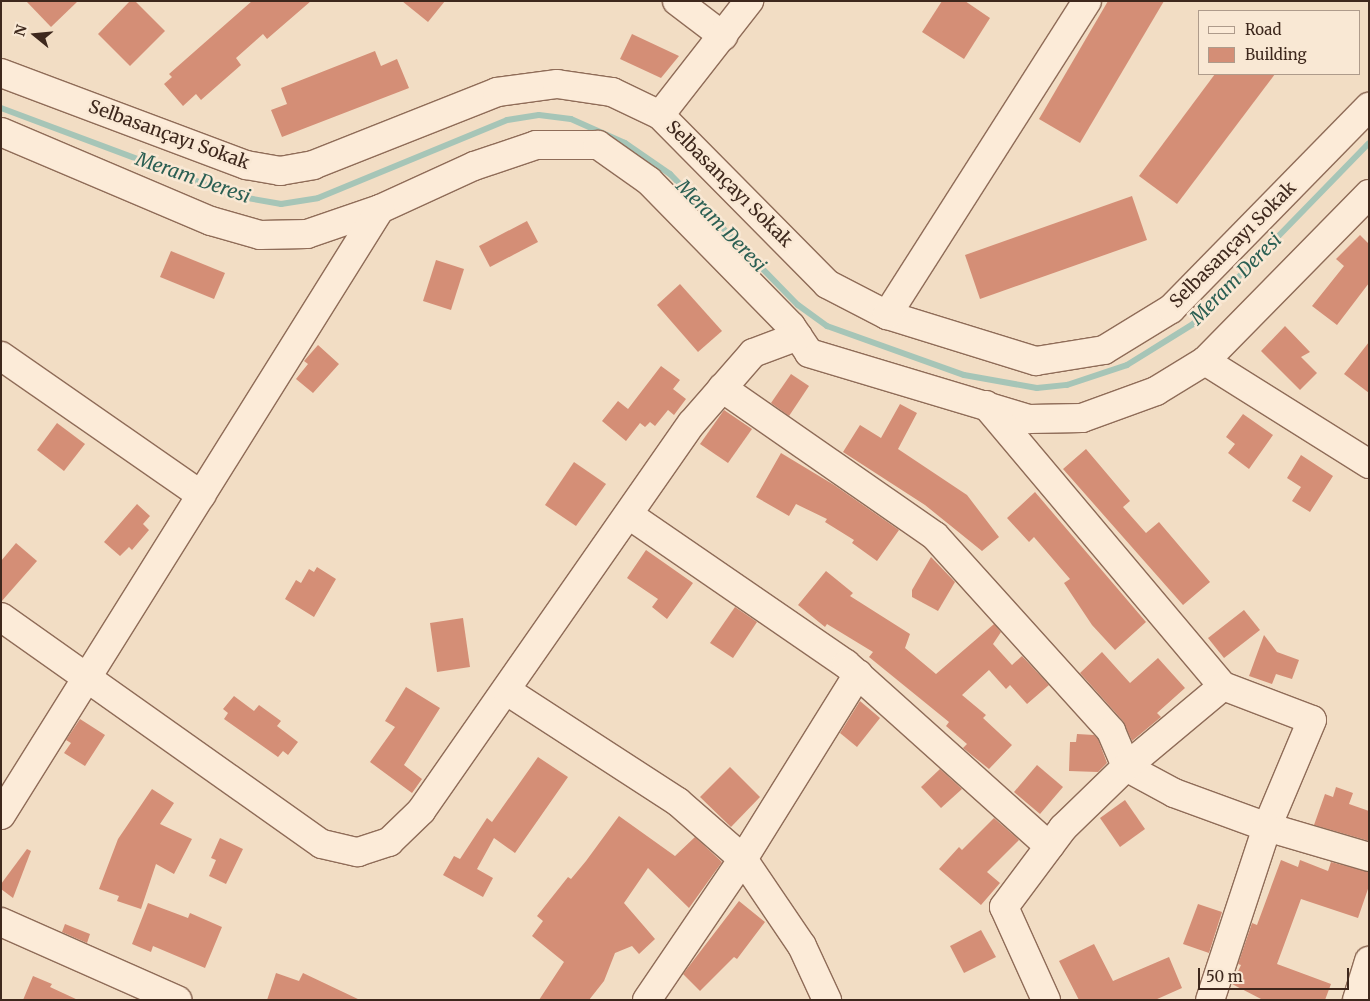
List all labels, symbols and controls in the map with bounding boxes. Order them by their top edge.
north arrow [10,10,60,60]
legend [1198,10,1360,75]
text: Road [1245,20,1281,39]
text: N [10,23,31,39]
text: Building [1245,45,1307,64]
street label: Selbasançayı Sokak [86,96,252,174]
street label: Selbasançayı Sokak [661,116,797,252]
water label: Meram Deresi [133,148,253,208]
water label: Meram Deresi [671,175,771,277]
street label: Selbasançayı Sokak [1165,177,1301,313]
water label: Meram Deresi [1186,229,1286,329]
scale bar [1200,958,1351,990]
text: 50 m [1206,967,1243,986]

